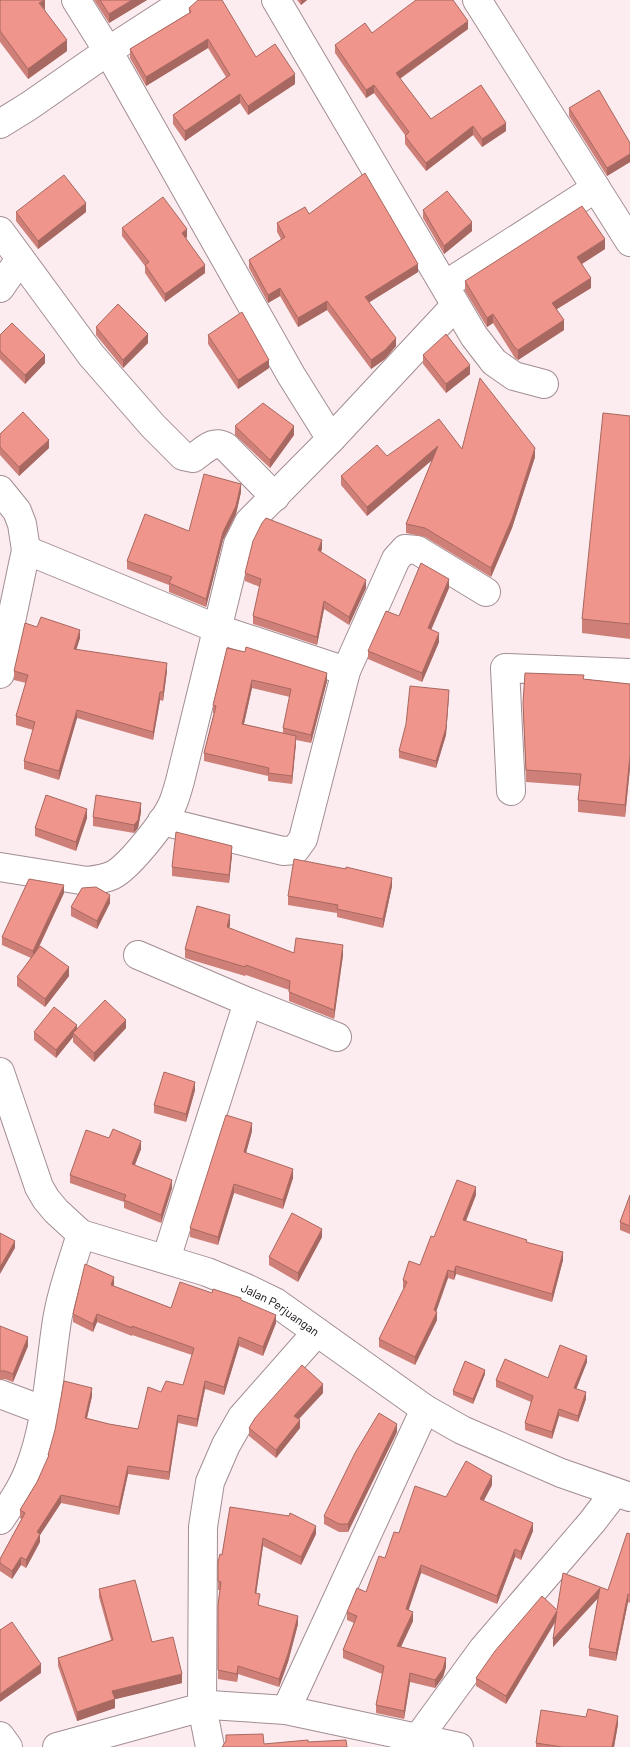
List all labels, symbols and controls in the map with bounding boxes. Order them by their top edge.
street label: Jalan Perjuangan [239,1280,322,1338]

